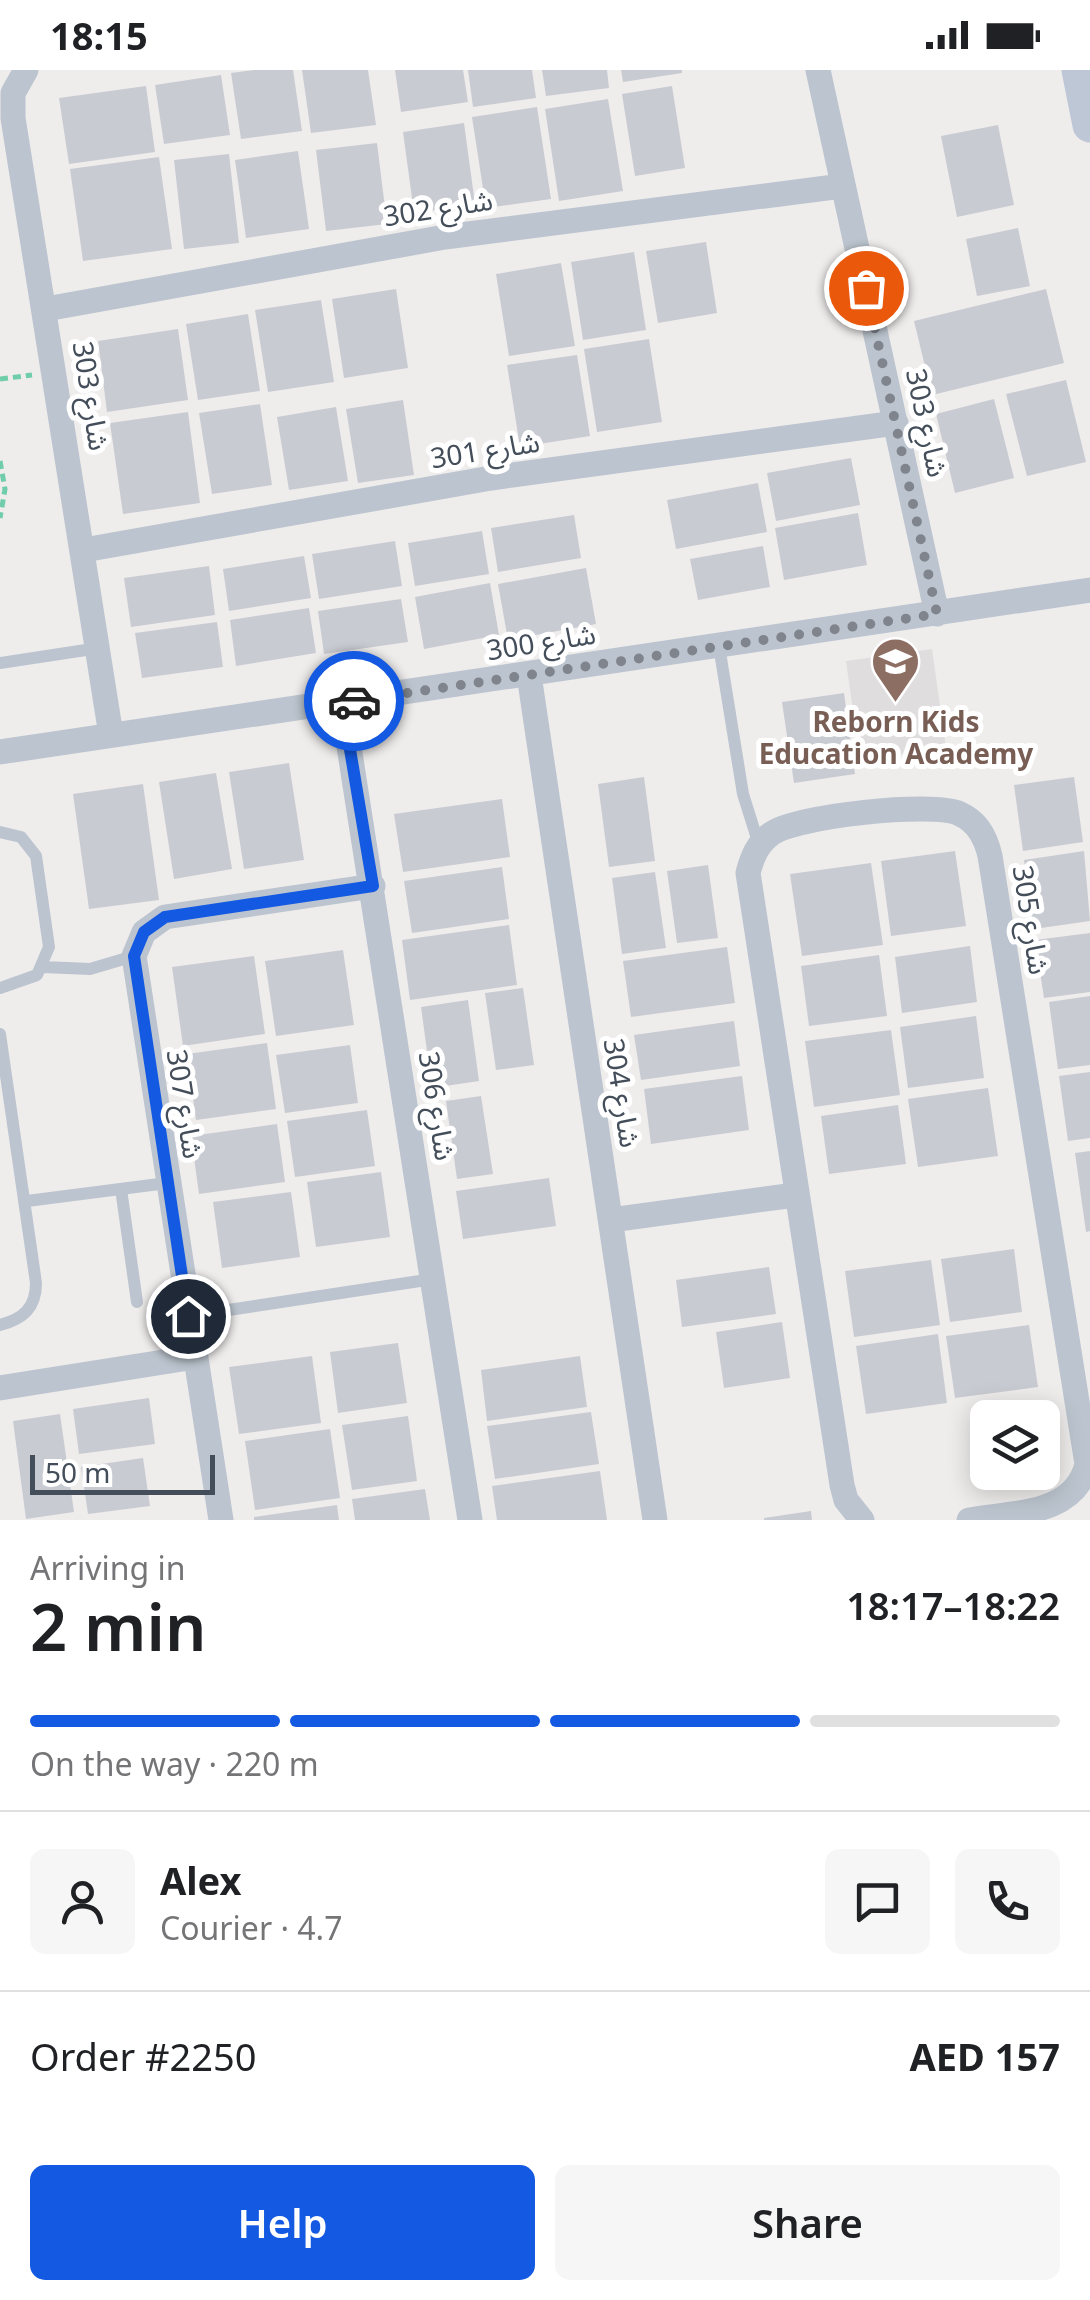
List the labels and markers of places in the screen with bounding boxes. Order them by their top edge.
pin [824,246,909,331]
school or university icon: Reborn Kids Education Academy [870,636,922,704]
place label: Reborn Kids Education Academy [759,702,1033,772]
pin [146,1274,231,1359]

